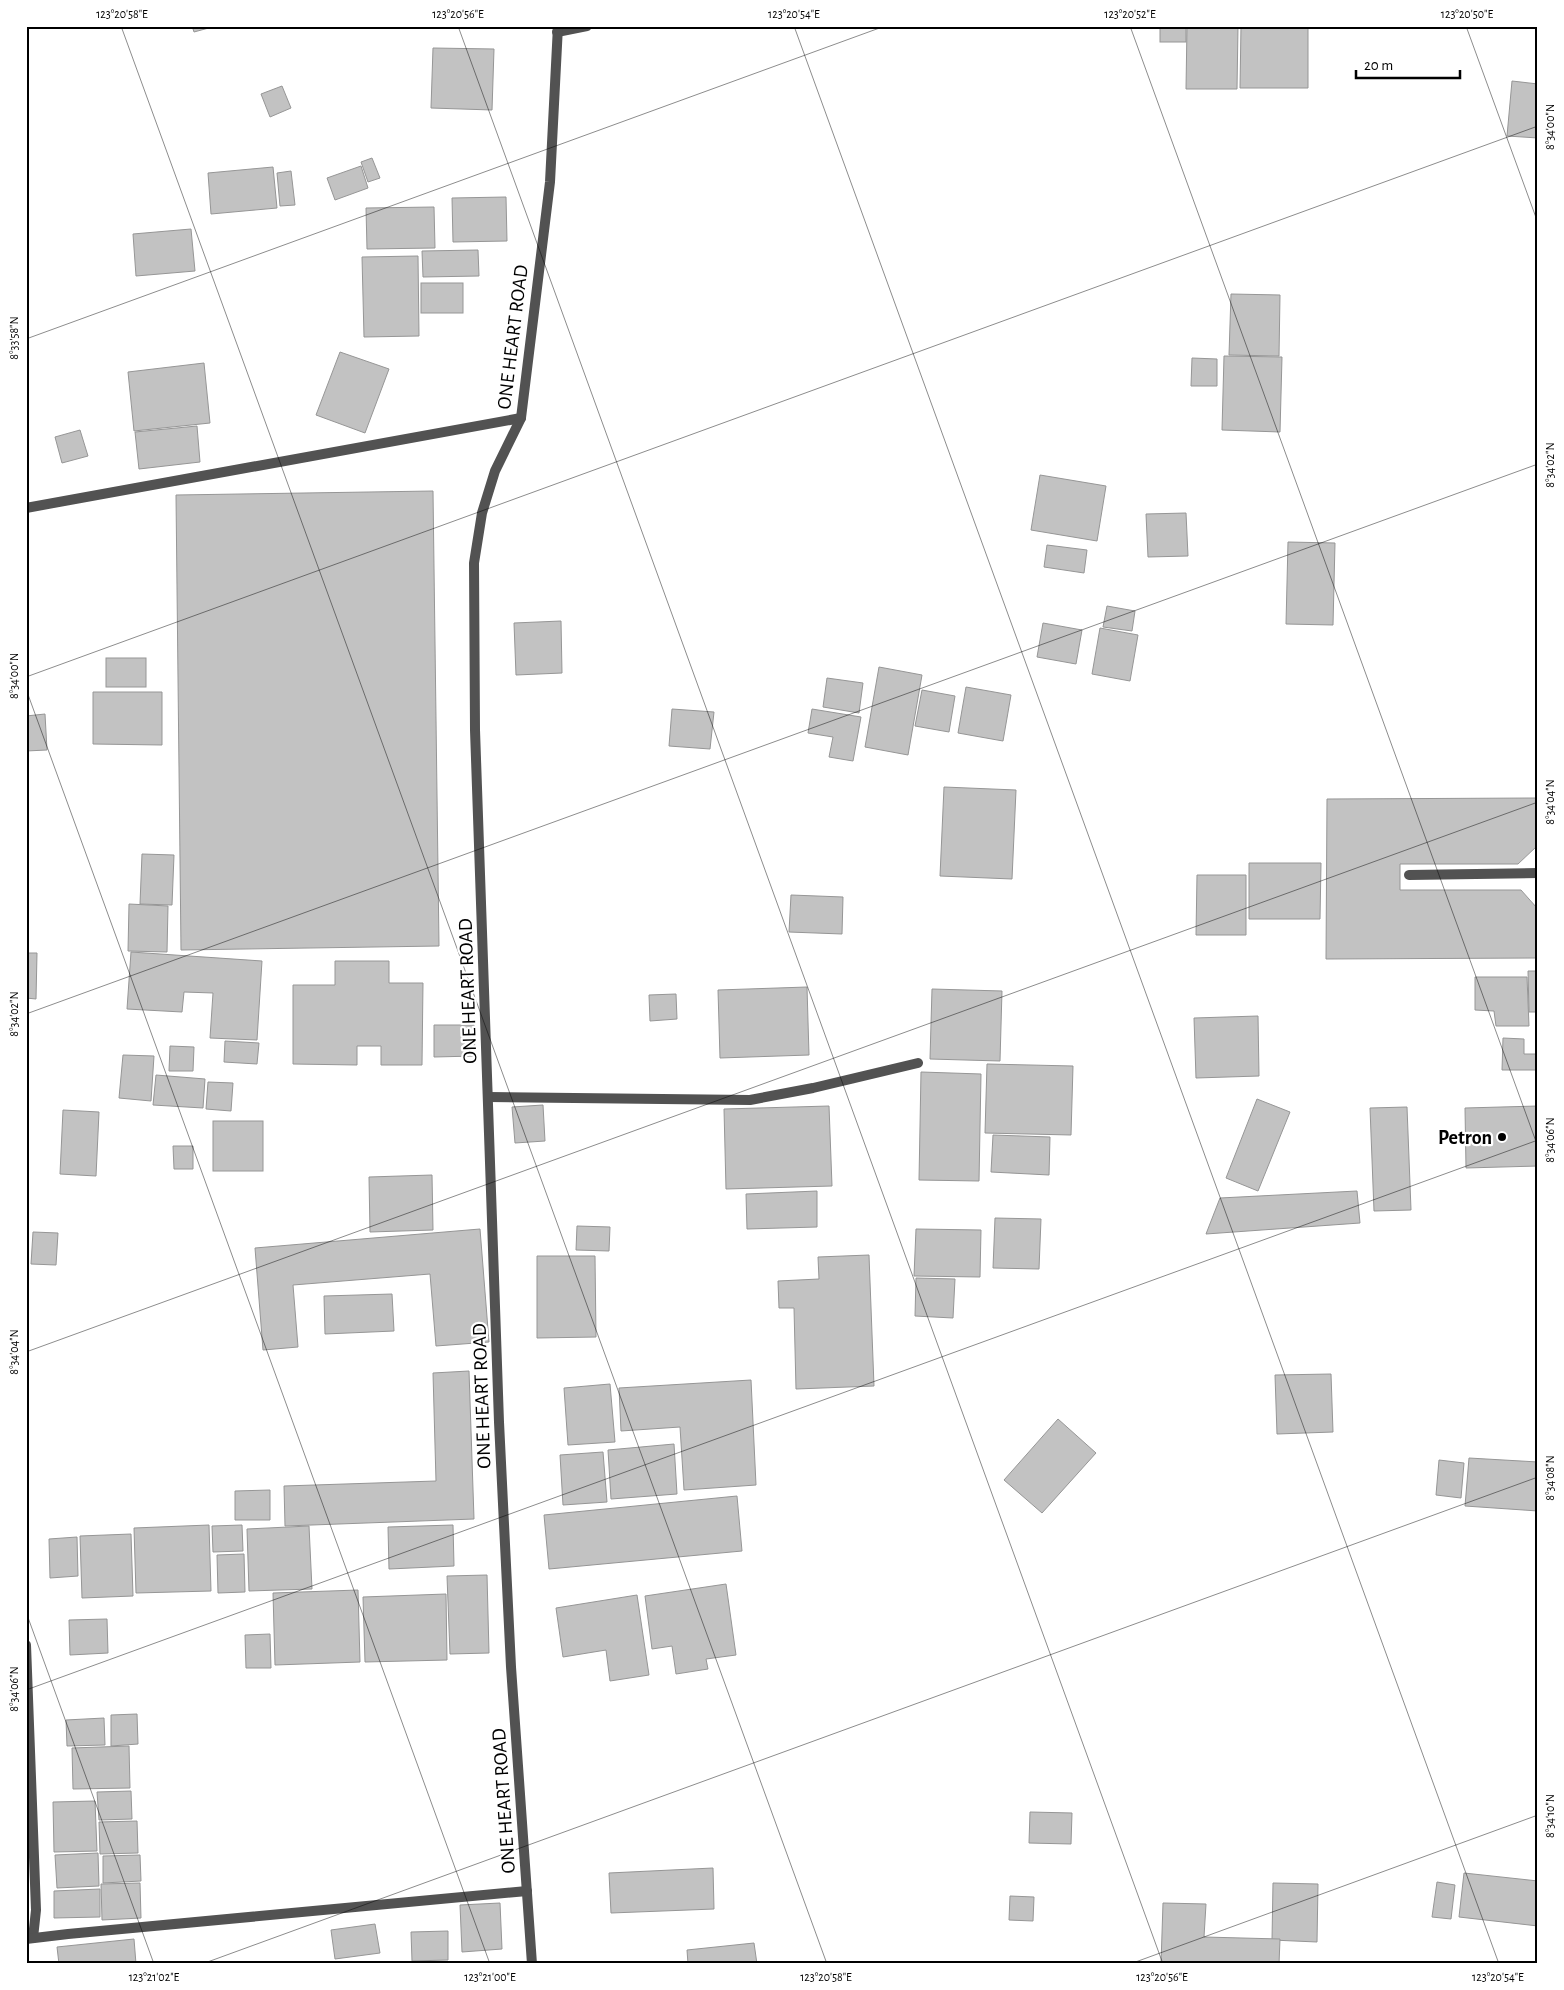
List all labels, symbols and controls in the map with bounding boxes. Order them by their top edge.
text: 123°20'58"E [96,8,148,20]
text: 123°20'56"E [432,8,484,20]
text: 123°20'54"E [768,8,820,20]
text: 123°20'52"E [1104,8,1156,20]
text: 123°20'50"E [1441,8,1493,20]
scale bar [1356,48,1460,80]
text: 20 m [1364,58,1393,73]
text: 8°34'00"N [1544,104,1556,150]
street label: ONE HEART ROAD [494,264,532,411]
text: 8°33'58"N [8,316,20,360]
text: 8°34'02"N [1544,442,1556,488]
text: 8°34'00"N [8,653,20,699]
text: 8°34'04"N [1544,779,1556,825]
street label: ONE HEART ROAD [455,918,481,1064]
text: 8°34'02"N [8,991,20,1037]
text: 8°34'06"N [1544,1117,1556,1163]
place label: Petron [1438,1128,1492,1148]
marker: Petron [1496,1131,1508,1143]
street label: ONE HEART ROAD [469,1323,495,1469]
text: 8°34'04"N [8,1329,20,1375]
text: 8°34'08"N [1544,1455,1556,1501]
text: 8°34'06"N [8,1666,20,1712]
street label: ONE HEART ROAD [489,1728,519,1874]
text: 8°34'10"N [1544,1794,1556,1838]
text: 123°21'02"E [129,1971,179,1983]
text: 123°21'00"E [464,1971,516,1983]
text: 123°20'58"E [800,1971,852,1983]
text: 123°20'56"E [1136,1971,1188,1983]
text: 123°20'54"E [1472,1971,1524,1983]

